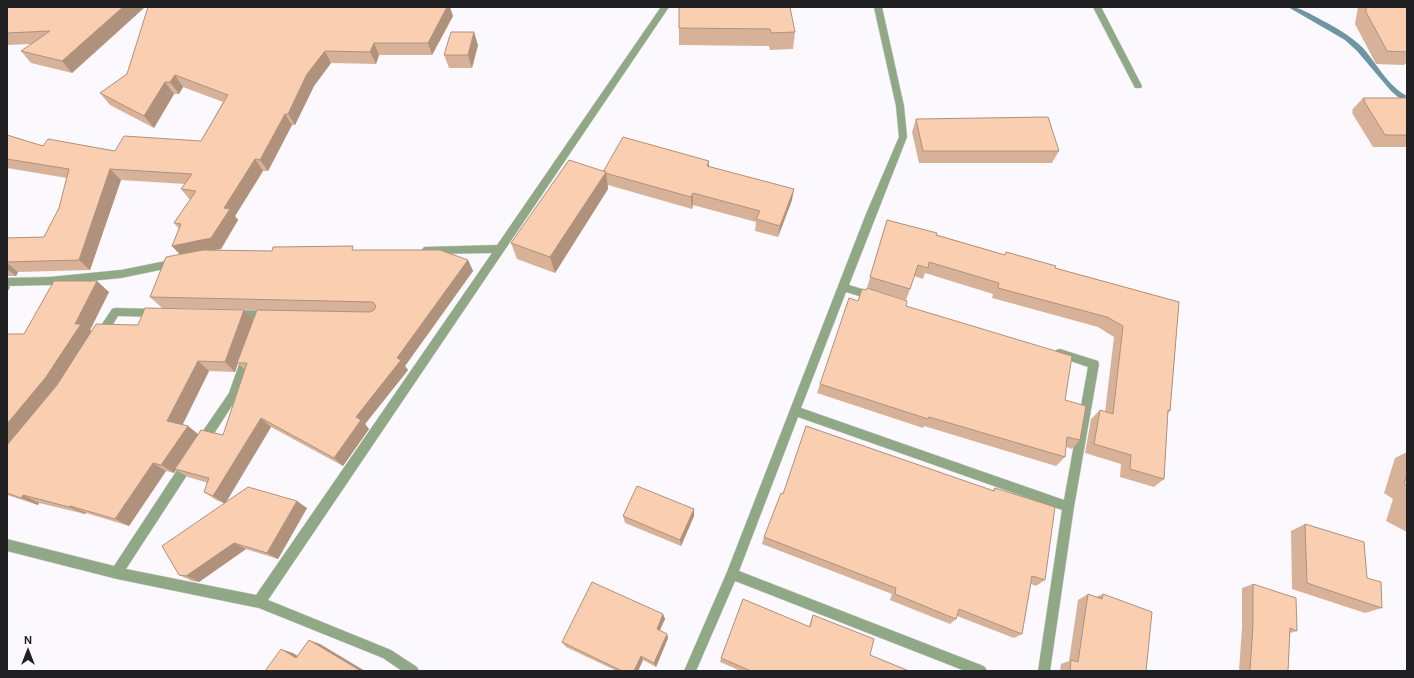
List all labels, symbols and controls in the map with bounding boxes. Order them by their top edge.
north arrow [8,630,48,670]
text: N [24,633,32,647]

